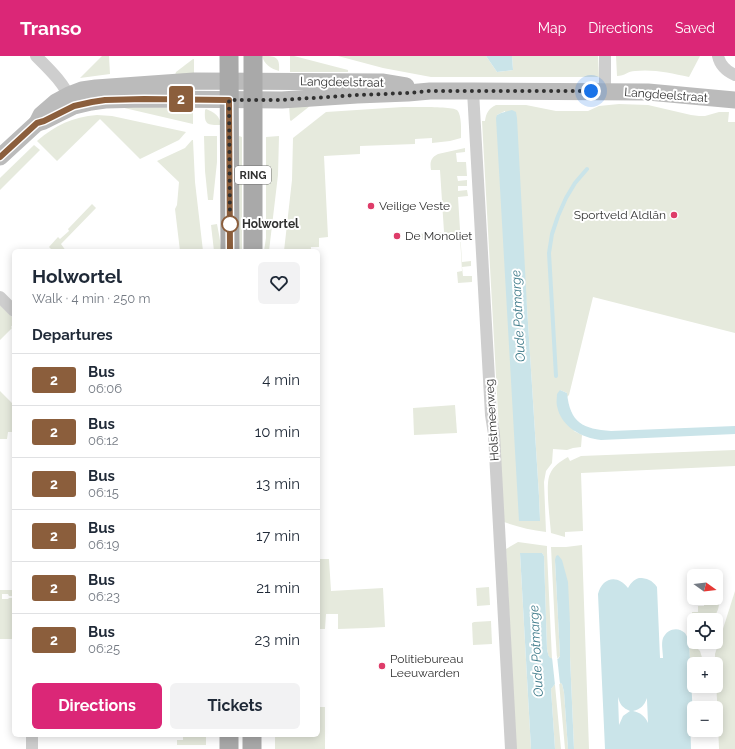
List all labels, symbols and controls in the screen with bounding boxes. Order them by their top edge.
text: Transo [20,17,81,39]
text: Map [538,20,566,36]
text: Directions [588,20,653,36]
text: Saved [675,20,715,36]
street label: Langdeelstraat [300,74,384,90]
your location [581,81,601,101]
street label: Langdeelstraat [624,85,708,105]
line badge: 2 [168,86,194,112]
text: 2 [177,91,185,107]
road number: RING [235,166,271,184]
place label: Veilige Veste [379,199,450,213]
marker: Veilige Veste [366,201,376,211]
place label: Sportveld Aldlân [574,208,666,222]
marker: Sportveld Aldlân [669,210,679,220]
marker: Holwortel [221,215,239,233]
place label: Holwortel [242,217,299,231]
place label: De Monoliet [405,229,472,243]
marker: De Monoliet [392,231,402,241]
button: heart [258,262,300,304]
text: Holwortel [32,265,122,287]
water label: Oude Potmarge [508,270,528,362]
text: Walk · 4 min · 250 m [32,291,150,306]
text: Departures [32,326,113,344]
text: Bus [88,363,115,381]
text: 4 min [262,371,300,389]
text: 2 [50,372,58,388]
street label: Holstmeerweg [482,378,502,462]
text: 06:06 [88,381,122,396]
text: Bus [88,415,115,433]
text: 10 min [255,423,300,441]
text: 2 [50,424,58,440]
text: 06:12 [88,433,119,448]
text: Bus [88,467,115,485]
text: 13 min [256,475,300,493]
text: 2 [50,476,58,492]
text: 06:15 [88,485,119,500]
text: Bus [88,519,115,537]
text: 17 min [256,527,300,545]
text: 2 [50,528,58,544]
text: 06:19 [88,537,119,552]
north arrow [687,569,723,605]
map controls [687,569,723,737]
text: Bus [88,571,115,589]
text: 21 min [256,579,300,597]
text: 2 [50,580,58,596]
text: 06:23 [88,589,120,604]
water label: Oude Potmarge [526,605,546,697]
button: locate [687,613,723,649]
text: Bus [88,623,115,641]
text: 23 min [255,631,300,649]
text: 2 [50,632,58,648]
text: 06:25 [88,641,120,656]
place label: Politiebureau Leeuwarden [390,652,463,680]
button: + [687,657,723,693]
marker: Politiebureau Leeuwarden [377,661,387,671]
button: Directions [32,683,162,729]
button: Tickets [170,683,300,729]
button: − [687,701,723,737]

